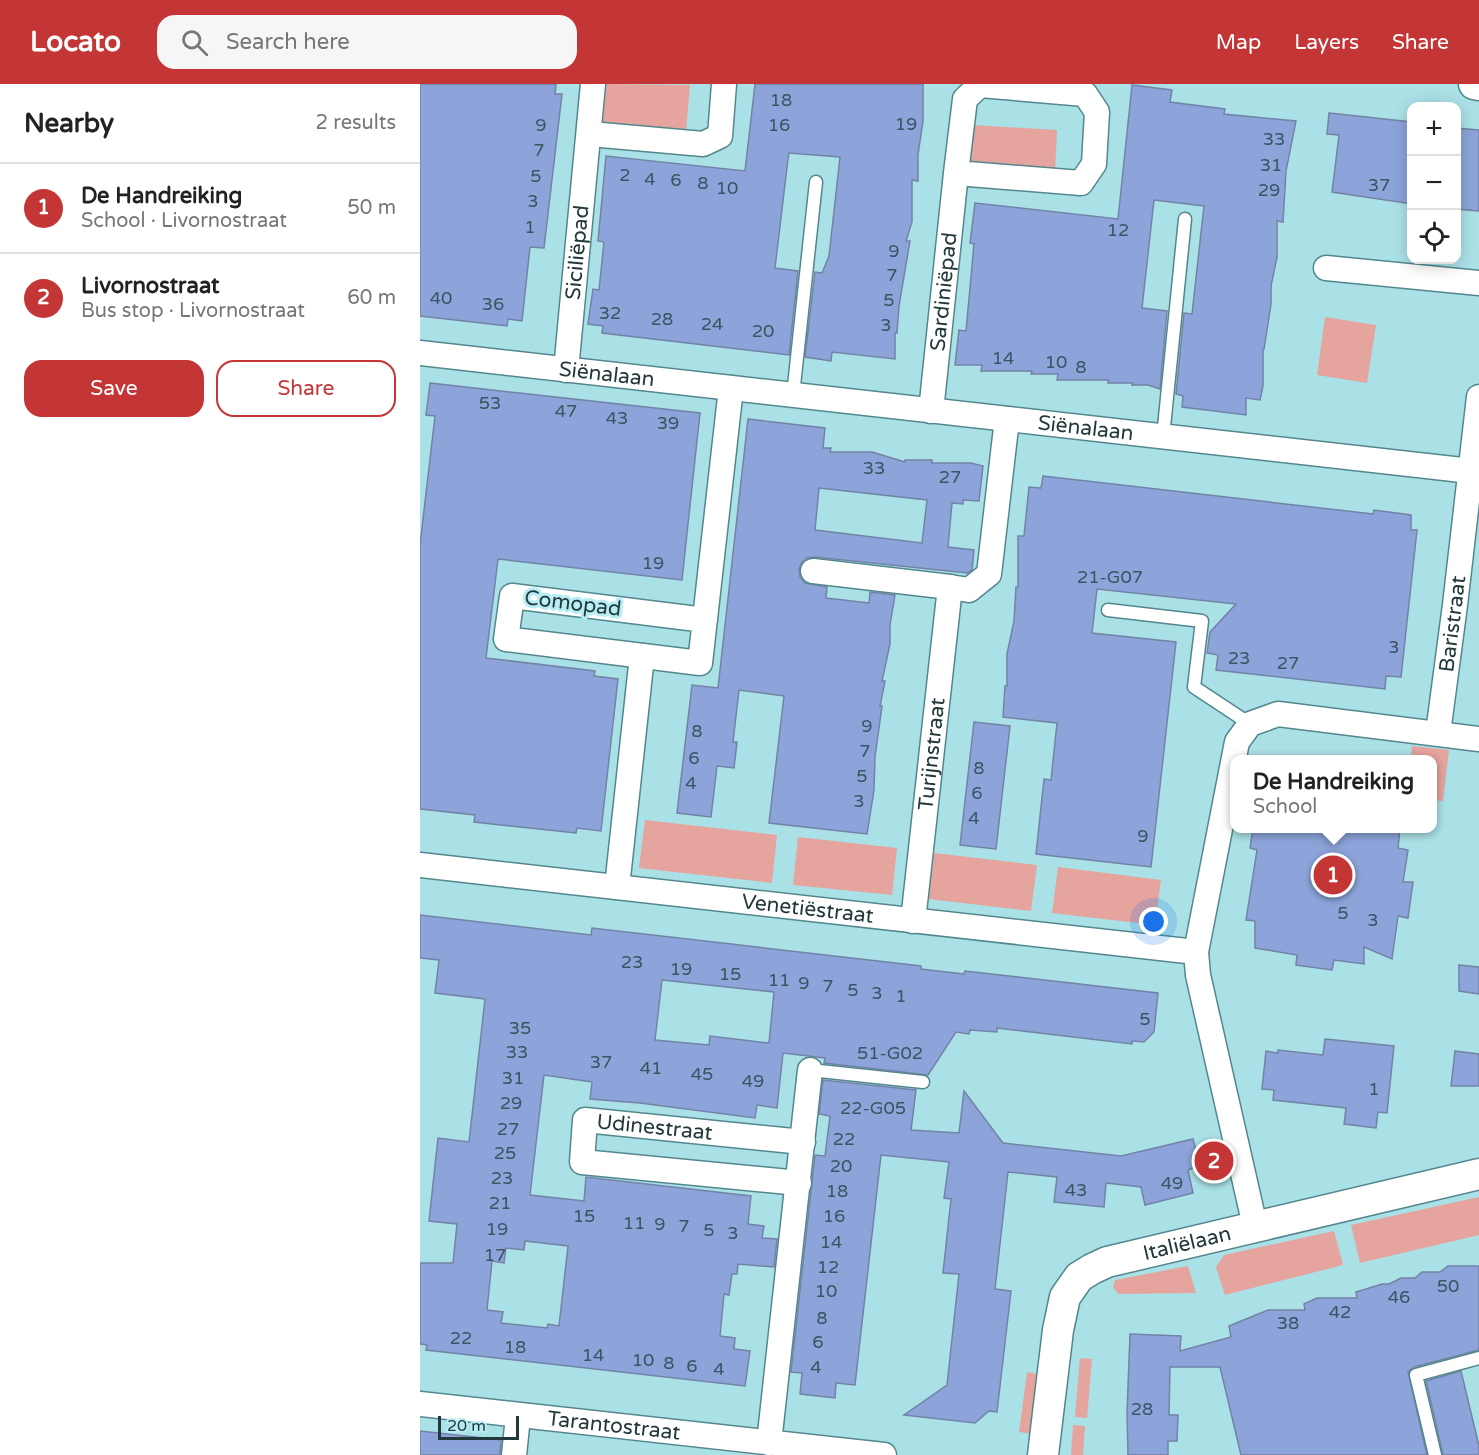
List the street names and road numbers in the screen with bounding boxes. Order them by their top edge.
street label: Siciliëpad [561,204,595,301]
street label: Sardiniëpad [925,231,963,352]
street label: Siënalaan [558,357,656,392]
street label: Siënalaan [1037,410,1135,446]
street label: Baristraat [1434,574,1471,674]
street label: Comopad [523,585,623,622]
street label: Turijnstraat [913,696,951,812]
street label: Venetiëstraat [740,889,875,929]
street label: Udinestraat [595,1109,714,1146]
street label: Italiëlaan [1141,1221,1234,1266]
street label: Tarantostraat [546,1406,681,1446]

